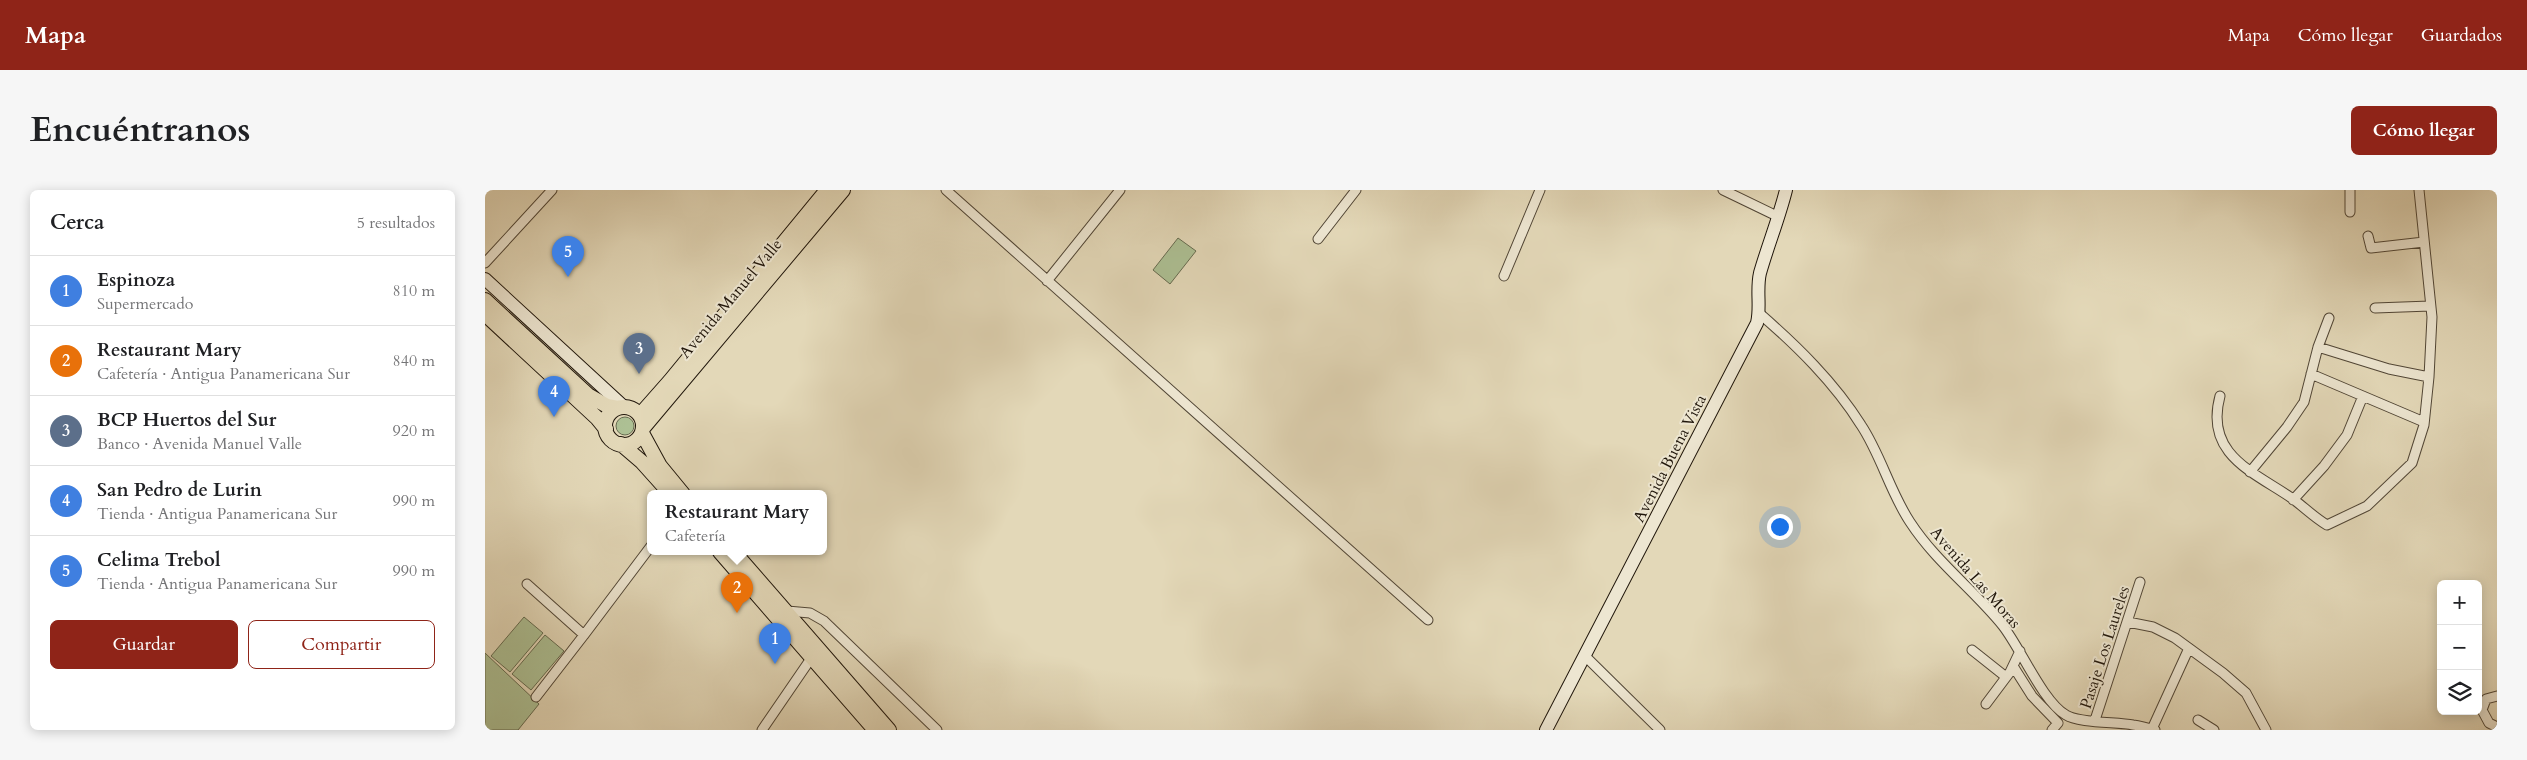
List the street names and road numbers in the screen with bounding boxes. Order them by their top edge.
street label: Avenida Manuel Valle [674,234,787,363]
street label: Avenida Buena Vista [1628,391,1712,526]
street label: Avenida Las Moras [1925,522,2026,633]
street label: Pasaje Los Laureles [2075,583,2135,712]

